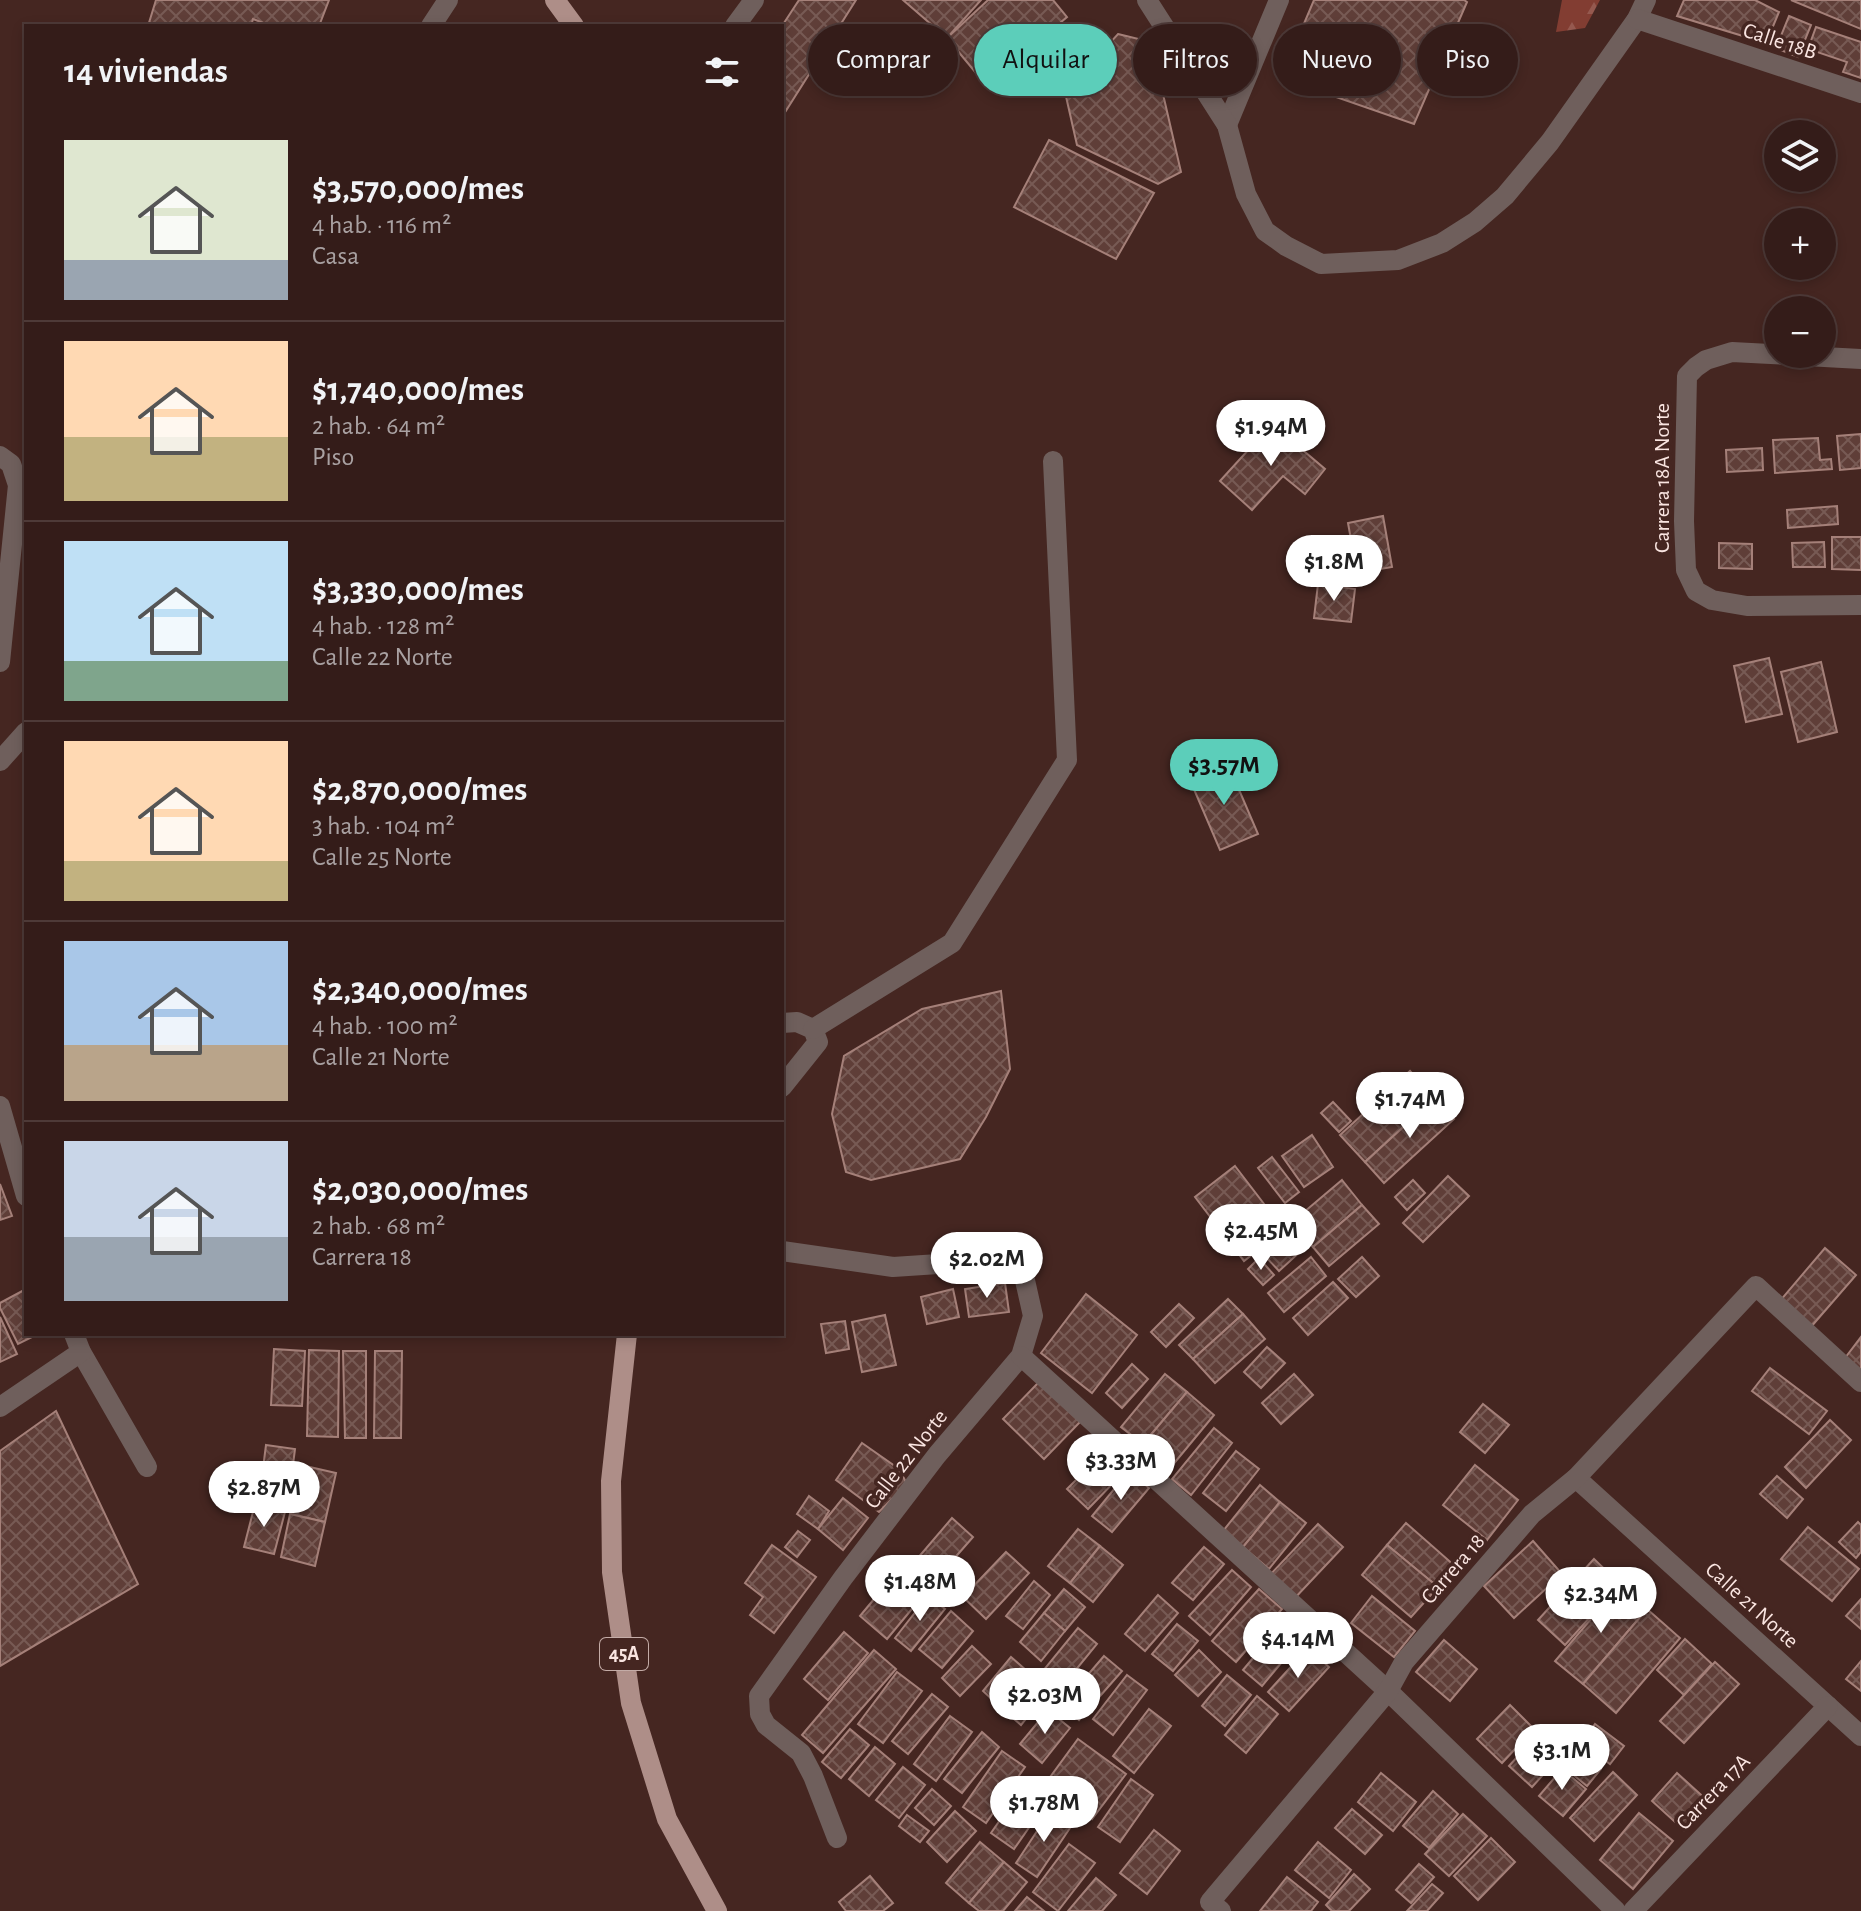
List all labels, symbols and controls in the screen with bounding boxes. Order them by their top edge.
street label: Calle 18B [1740,19,1820,63]
chip: Comprar [808,24,958,96]
chip: Alquilar [974,24,1117,96]
chip: Filtros [1133,24,1257,96]
chip: Nuevo [1273,24,1401,96]
chip: Piso [1417,24,1518,96]
icon: filters [700,50,744,94]
text: 14 viviendas [64,55,228,89]
map controls [1764,120,1836,368]
button: layers [1764,120,1836,192]
icon: home [128,172,224,268]
text: $3,570,000/mes [312,172,524,206]
button: + [1764,208,1836,280]
text: 4 hab. · 116 m² [312,212,451,238]
text: Casa [312,243,359,269]
button: − [1764,296,1836,368]
icon: home [128,373,224,469]
text: $1,740,000/mes [312,373,524,407]
pin: $1.94M [1206,400,1336,468]
street label: Carrera 18A Norte [1651,403,1673,553]
text: 2 hab. · 64 m² [312,413,445,439]
text: $1.94M [1234,413,1308,439]
text: Piso [312,444,354,470]
pin: $1.8M [1278,535,1390,603]
text: $1.8M [1304,548,1364,574]
icon: home [128,573,224,669]
text: $3,330,000/mes [312,573,524,607]
text: 4 hab. · 128 m² [312,613,454,639]
text: Calle 22 Norte [312,644,453,670]
pin: $3.57M [1159,739,1289,807]
text: $3.57M [1188,752,1260,778]
icon: home [128,773,224,869]
text: $2,870,000/mes [312,773,527,807]
text: 3 hab. · 104 m² [312,813,455,839]
text: Calle 25 Norte [312,844,452,870]
icon: home [128,973,224,1069]
text: $2,340,000/mes [312,973,528,1007]
text: 4 hab. · 100 m² [312,1013,458,1039]
text: Calle 21 Norte [312,1044,450,1070]
pin: $1.74M [1345,1072,1475,1140]
text: $1.74M [1374,1085,1446,1111]
icon: home [128,1173,224,1269]
text: $2,030,000/mes [312,1173,528,1207]
pin: $2.45M [1196,1204,1326,1272]
text: 2 hab. · 68 m² [312,1213,445,1239]
text: $2.45M [1224,1217,1298,1243]
pin: $2.02M [922,1232,1052,1300]
text: Carrera 18 [312,1244,412,1270]
text: $2.02M [949,1245,1025,1271]
street label: Calle 22 Norte [861,1405,951,1513]
pin: $3.33M [1056,1434,1186,1502]
text: $3.33M [1085,1447,1157,1473]
pin: $2.87M [199,1461,329,1529]
text: $2.87M [227,1474,301,1500]
street label: Carrera 18 [1417,1530,1489,1608]
pin: $1.48M [855,1555,985,1623]
street label: Calle 21 Norte [1701,1558,1803,1652]
pin: $2.34M [1536,1567,1666,1635]
text: $1.48M [883,1568,957,1594]
text: $2.34M [1564,1580,1638,1606]
pin: $4.14M [1233,1612,1363,1680]
text: $4.14M [1261,1625,1335,1651]
road number: 45A [600,1638,648,1670]
pin: $2.03M [980,1668,1110,1736]
text: $2.03M [1007,1681,1083,1707]
pin: $3.1M [1506,1724,1618,1792]
text: $3.1M [1533,1737,1591,1763]
street label: Carrera 17A [1672,1750,1754,1834]
pin: $1.78M [979,1776,1109,1844]
text: $1.78M [1008,1789,1080,1815]

